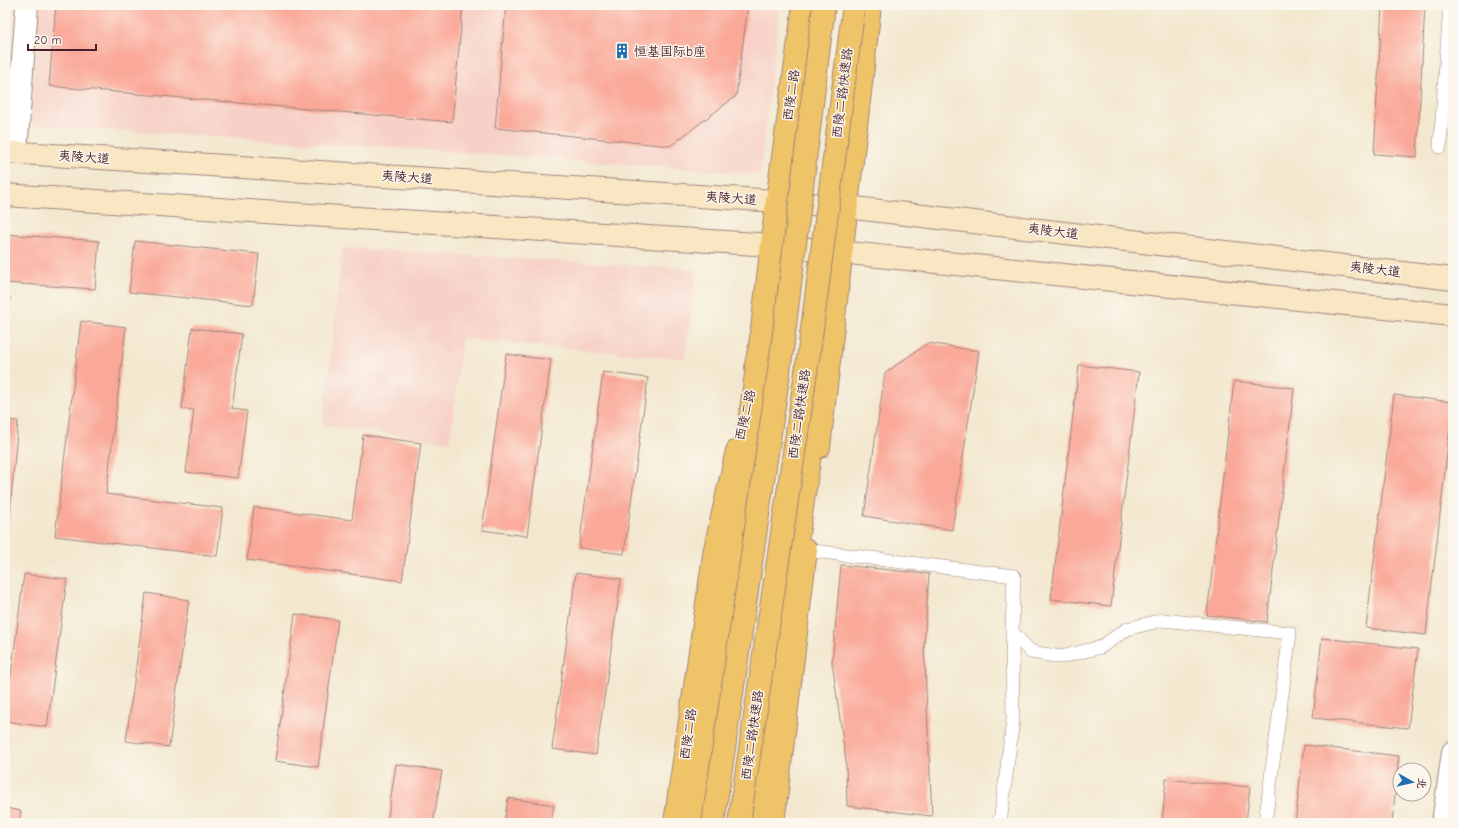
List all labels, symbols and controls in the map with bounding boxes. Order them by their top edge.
scale bar [28,26,96,52]
text: 20 m [34,33,62,47]
building icon: 恒基国际b座 [613,42,631,60]
place label: 恒基国际b座 [634,44,706,59]
street label: 西陵二路快速路 [829,47,855,139]
street label: 西陵二路 [780,68,802,122]
street label: 夷陵大道 [58,148,110,166]
street label: 夷陵大道 [381,168,433,186]
street label: 夷陵大道 [705,189,757,207]
street label: 夷陵大道 [1026,220,1080,242]
street label: 夷陵大道 [1348,258,1402,280]
street label: 西陵二路快速路 [785,368,813,460]
street label: 西陵二路 [732,388,758,442]
street label: 西陵二路快速路 [738,689,766,781]
street label: 西陵二路 [677,707,699,761]
north arrow [1392,762,1432,802]
text: 北 [1414,777,1429,790]

